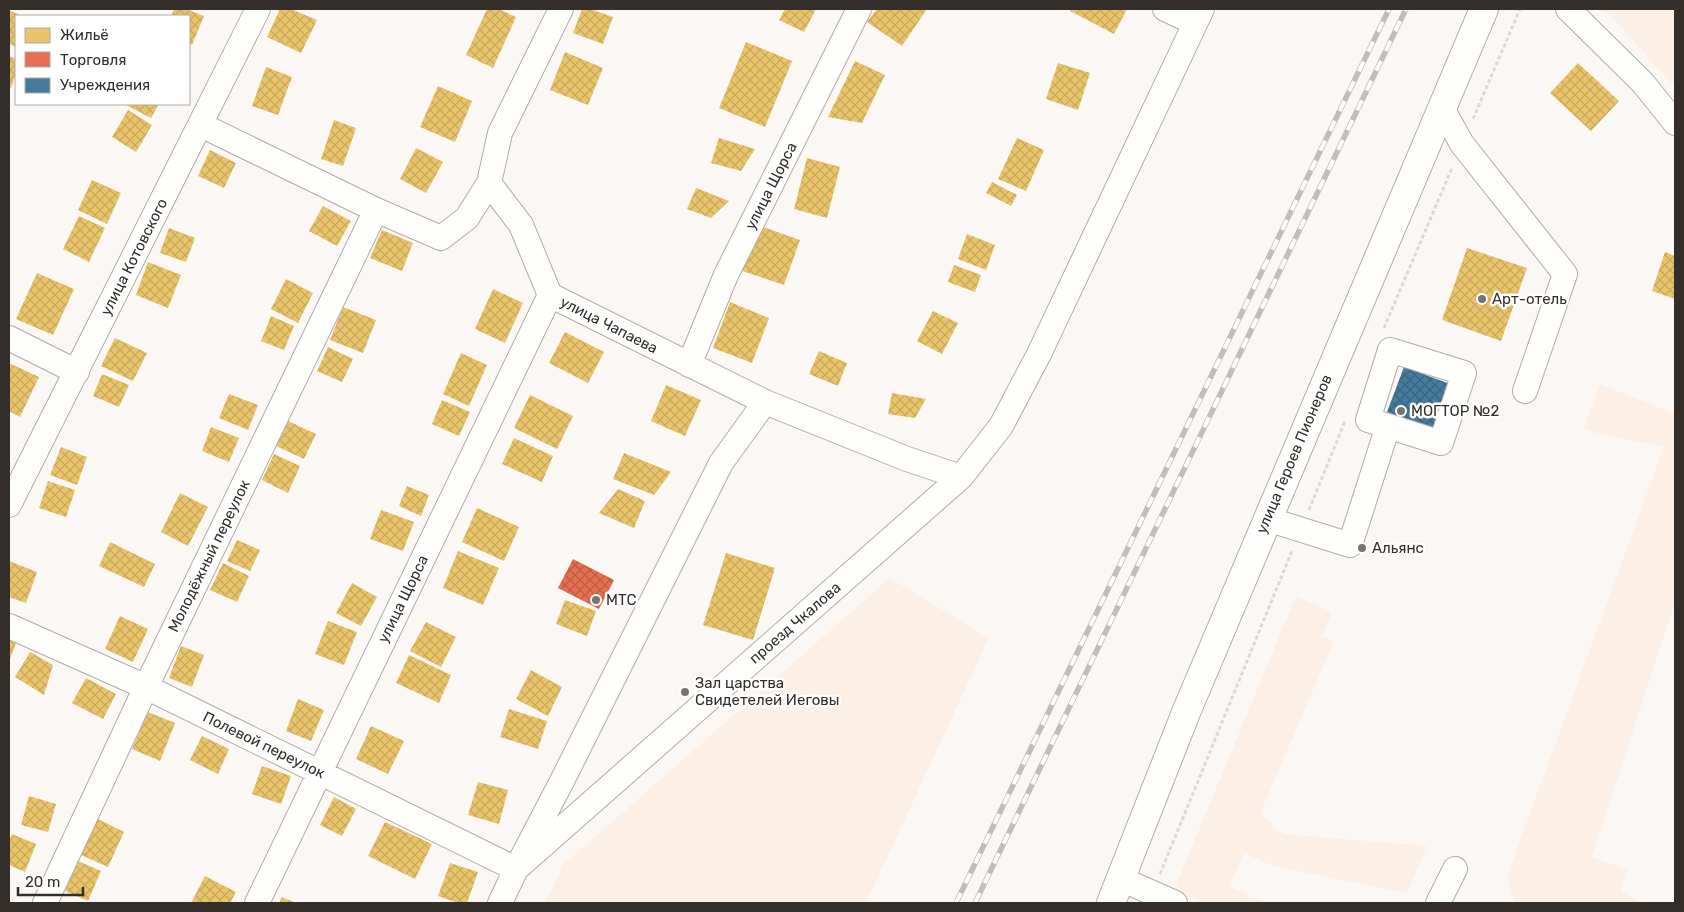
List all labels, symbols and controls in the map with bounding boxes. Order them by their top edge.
legend [15,15,190,105]
text: Жильё [60,26,109,44]
text: Торговля [60,51,126,69]
text: Учреждения [60,76,150,94]
street label: улица Щорса [741,139,801,233]
street label: улица Котовского [97,196,171,318]
place label: Арт-отель [1492,290,1567,308]
street label: улица Чапаева [557,293,661,357]
marker: Арт-отель [1476,293,1488,305]
street label: улица Героев Пионеров [1252,372,1336,536]
place label: МОГТОР №2 [1411,402,1499,420]
marker: МОГТОР №2 [1395,405,1407,417]
street label: Молодёжный переулок [164,477,254,635]
place label: Альянс [1372,539,1424,557]
marker: Альянс [1356,542,1368,554]
street label: улица Щорса [374,552,432,646]
street label: проезд Чкалова [746,578,844,668]
place label: МТС [606,591,637,609]
marker: МТС [590,594,602,606]
place label: Зал царства Свидетелей Иеговы [695,674,839,709]
marker: Зал царства Свидетелей Иеговы [679,686,691,698]
street label: Полевой переулок [200,708,328,782]
scale bar [18,864,82,896]
text: 20 m [25,873,60,891]

